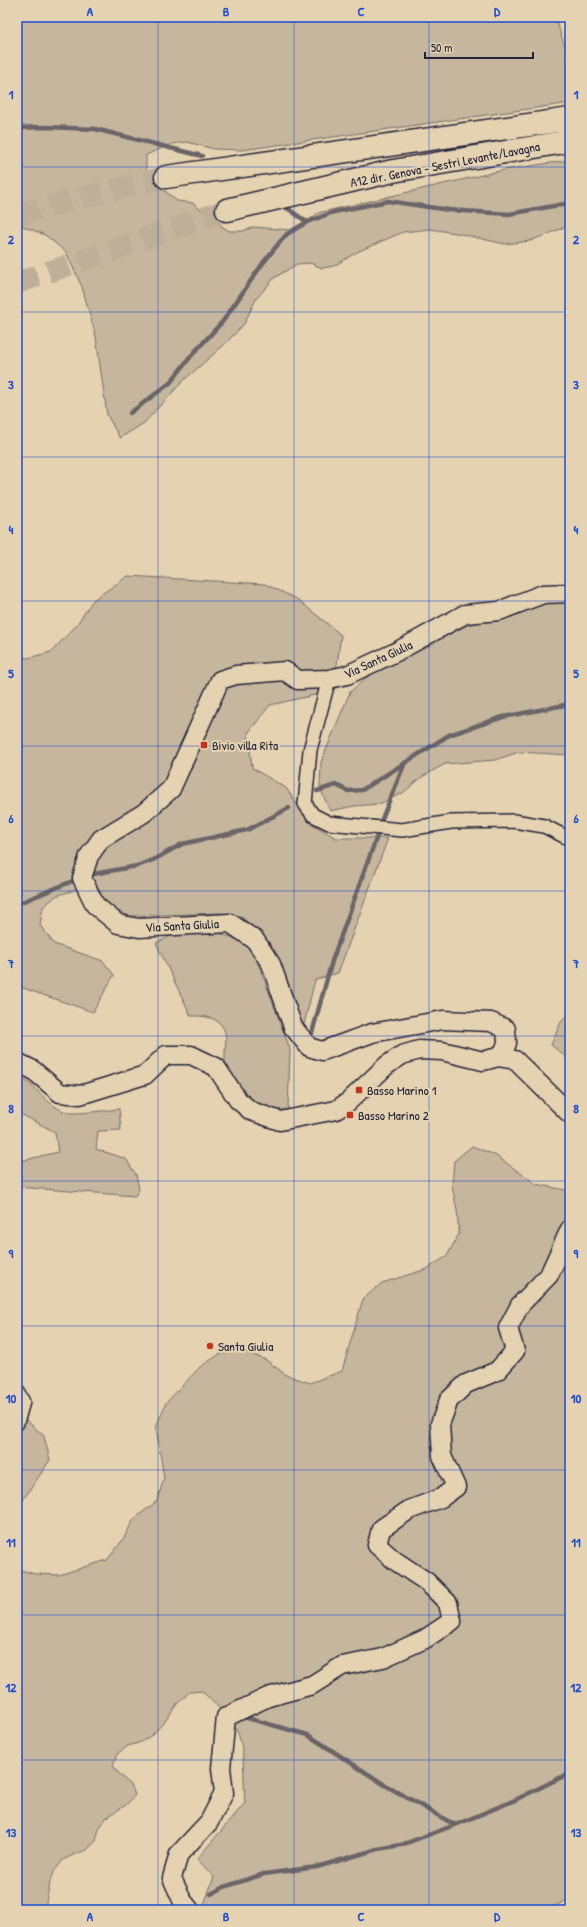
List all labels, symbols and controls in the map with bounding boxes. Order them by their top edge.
text: A [87,2,94,20]
text: B [223,2,230,20]
text: C [357,2,365,20]
text: D [494,2,501,20]
scale bar [425,34,533,60]
text: 50 m [431,39,452,56]
text: 1 [9,85,14,103]
text: 1 [574,85,579,103]
street label: A12 dir. Genova - Sestri Levante/Lavagna [349,137,541,191]
text: 2 [8,230,15,248]
text: 2 [573,230,580,248]
text: 3 [8,375,14,393]
text: 3 [573,375,579,393]
text: 4 [9,520,14,538]
text: 4 [574,520,579,538]
street label: Via Santa Giulia [341,635,415,683]
text: 5 [8,664,14,682]
text: 5 [573,664,579,682]
place label: Bivio villa Rita [212,736,278,754]
marker: Bivio villa Rita [199,740,209,750]
text: 6 [8,809,14,827]
text: 6 [573,809,579,827]
street label: Via Santa Giulia [145,914,219,936]
text: 7 [7,954,15,972]
text: 7 [572,954,580,972]
place label: Basso Marino 1 [367,1081,437,1099]
marker: Basso Marino 1 [354,1085,364,1095]
text: 8 [8,1099,14,1117]
text: 8 [573,1099,579,1117]
place label: Basso Marino 2 [358,1106,429,1124]
marker: Basso Marino 2 [345,1110,355,1120]
text: 9 [9,1244,14,1262]
text: 9 [574,1244,579,1262]
place label: Santa Giulia [218,1337,273,1355]
marker: Santa Giulia [205,1341,215,1351]
text: 10 [6,1389,16,1407]
text: 10 [571,1389,581,1407]
text: 11 [6,1533,16,1551]
text: 11 [571,1533,581,1551]
text: 12 [6,1678,17,1696]
text: 12 [571,1678,582,1696]
text: 13 [6,1823,16,1841]
text: 13 [571,1823,581,1841]
text: A [87,1907,94,1925]
text: B [223,1907,230,1925]
text: C [357,1907,365,1925]
text: D [494,1907,501,1925]

